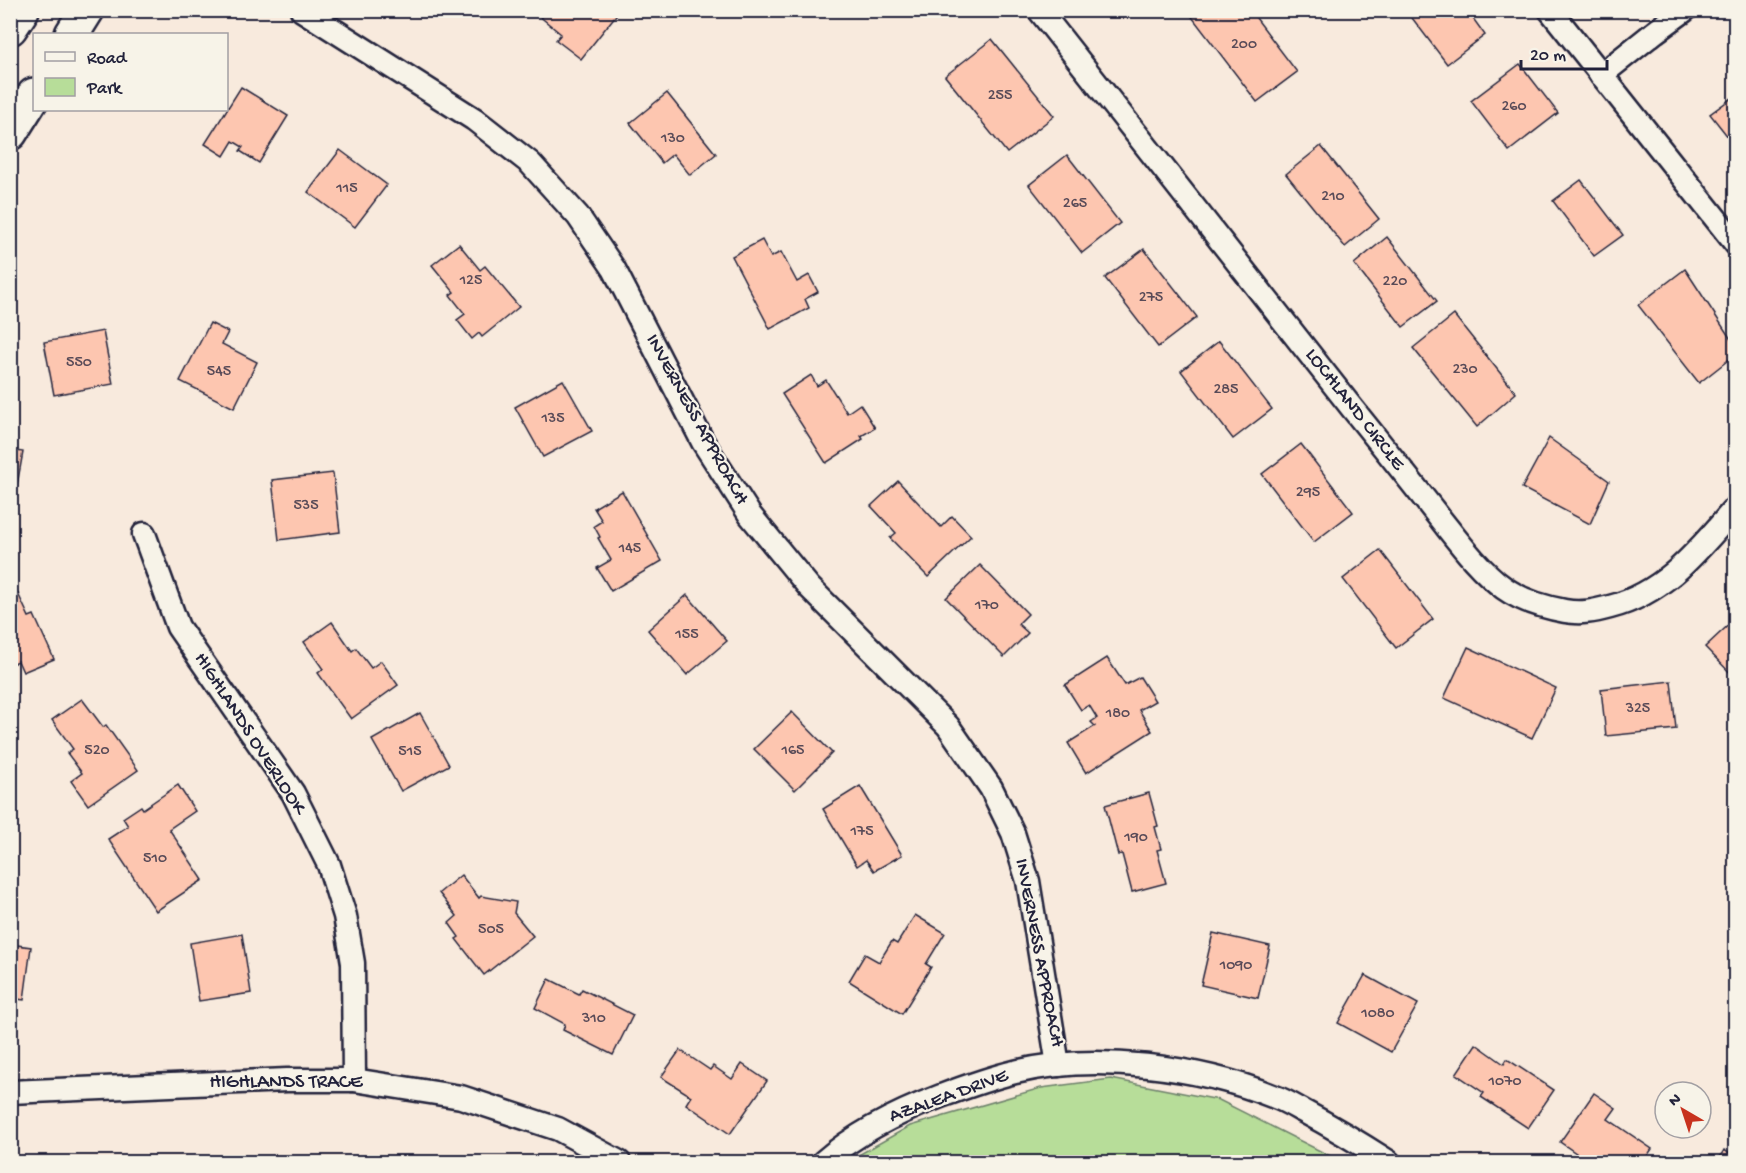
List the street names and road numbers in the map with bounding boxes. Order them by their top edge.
street label: INVERNESS APPROACH [640,331,753,510]
street label: LOCHLAND CIRCLE [1299,344,1410,477]
street label: HIGHLANDS OVERLOOK [188,649,311,821]
street label: INVERNESS APPROACH [1008,857,1068,1050]
street label: AZALEA DRIVE [886,1064,1013,1129]
street label: HIGHLANDS TRACE [210,1072,364,1095]

